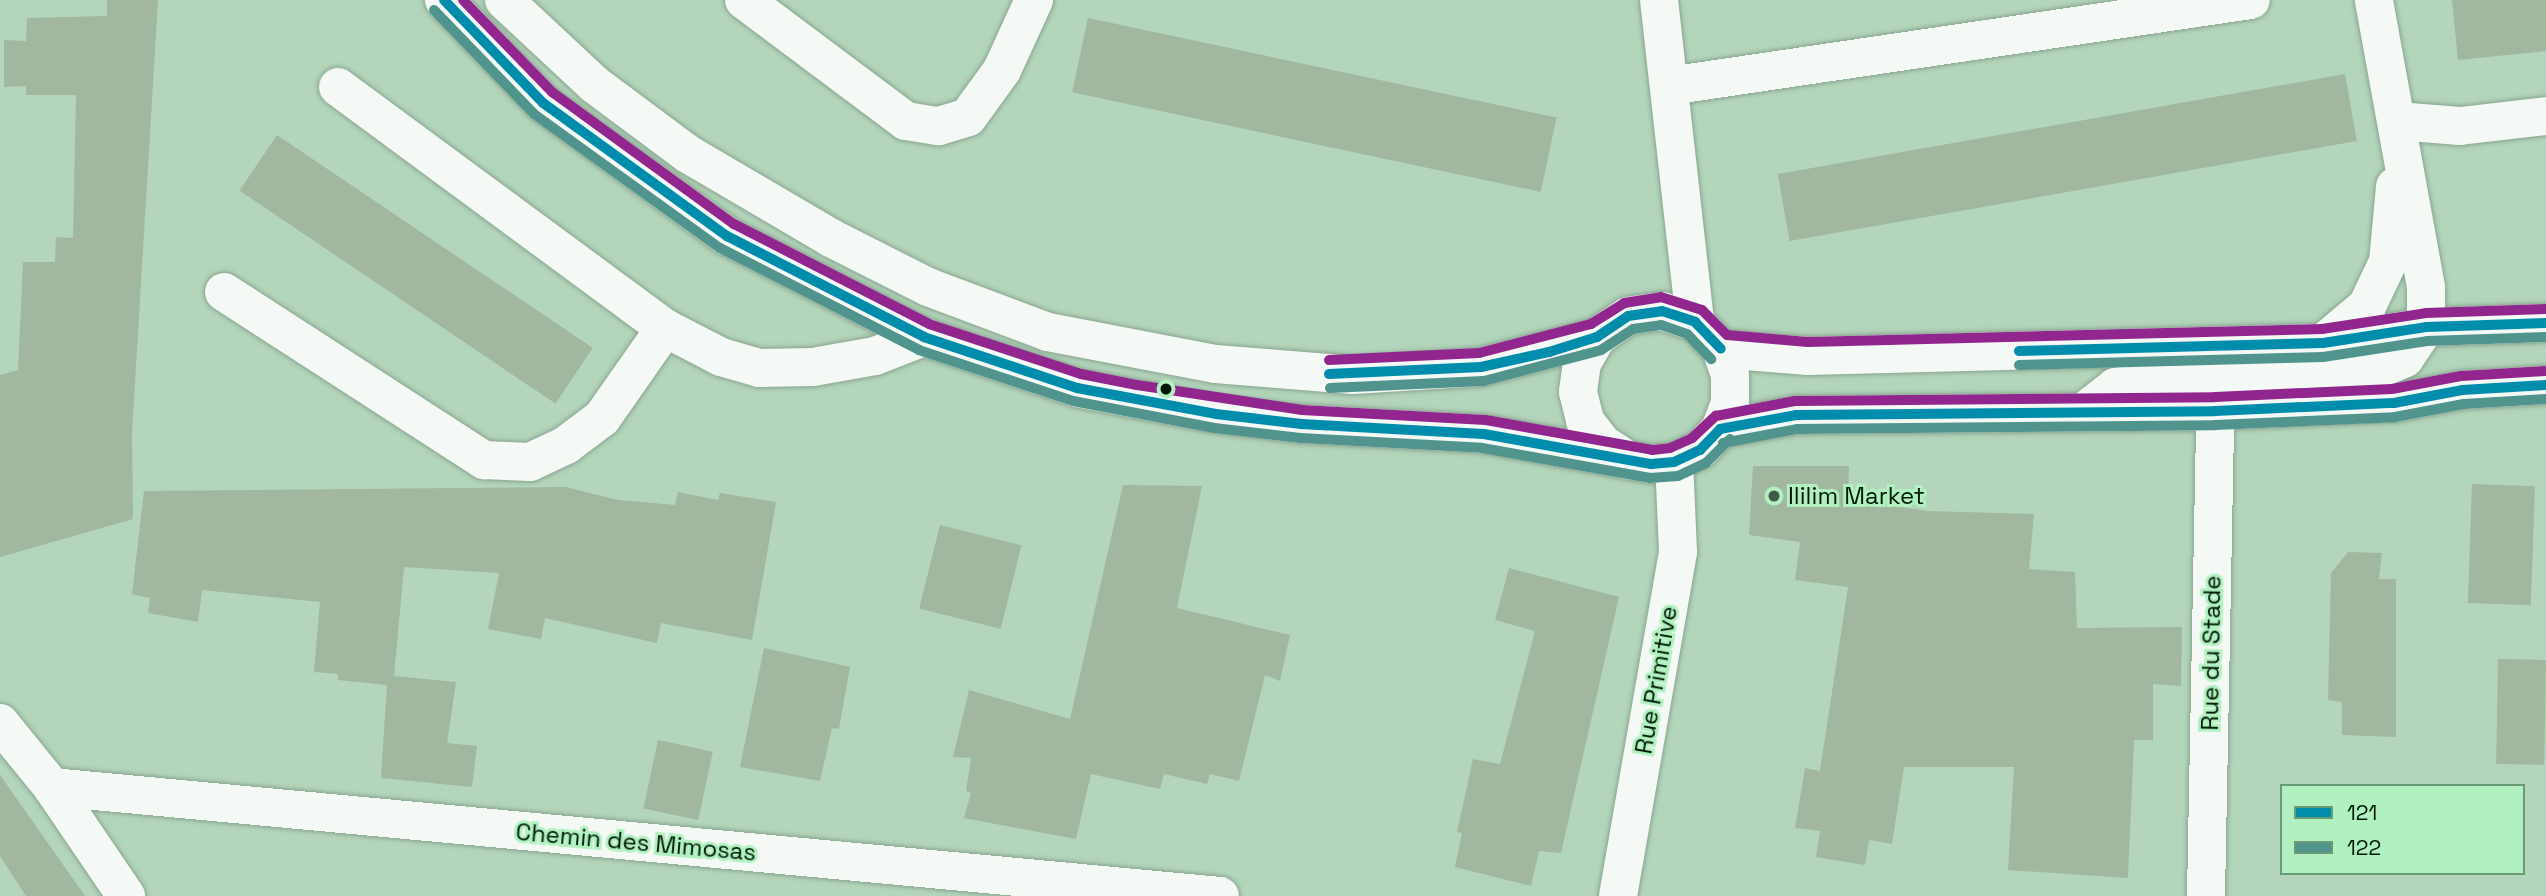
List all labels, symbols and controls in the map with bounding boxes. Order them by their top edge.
unlabelled marker [1159,382,1173,396]
place label: Ililim Market [1788,482,1925,510]
marker: Ililim Market [1766,488,1782,504]
street label: Rue du Stade [2195,575,2227,731]
street label: Rue Primitive [1629,604,1683,756]
legend [2280,784,2525,875]
text: 121 [2347,799,2377,826]
street label: Chemin des Mimosas [515,817,757,867]
text: 122 [2347,834,2381,861]

